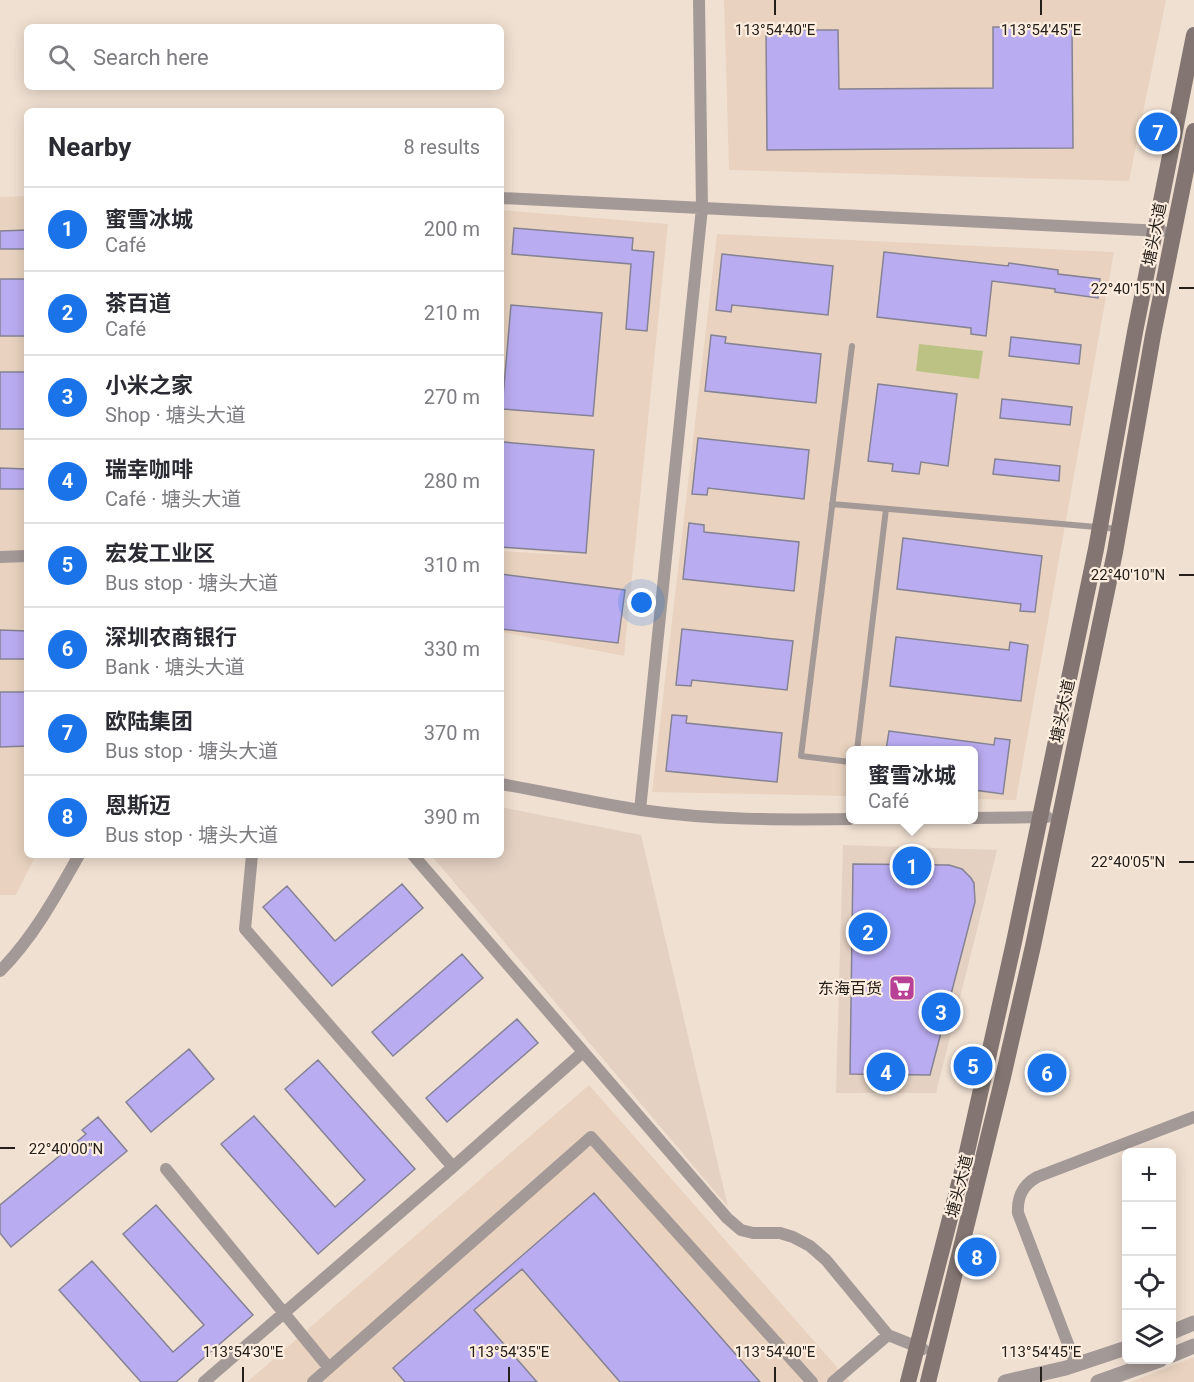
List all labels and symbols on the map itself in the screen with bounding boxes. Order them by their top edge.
text: 113°54'40"E [735,21,816,39]
text: 113°54'45"E [1001,21,1082,39]
pin: 7 [1138,110,1178,154]
street label: 塘头大道 [1139,201,1170,267]
text: 22°40'15"N [1091,280,1165,298]
text: 22°40'10"N [1091,566,1165,584]
your location [627,588,656,617]
street label: 塘头大道 [1047,678,1078,744]
pin: 1 [892,844,932,888]
text: 22°40'05"N [1091,853,1165,871]
pin: 2 [848,910,888,954]
supermarket icon: 东海百货 [887,973,917,1003]
place label: 东海百货 [818,979,882,998]
pin: 3 [922,990,960,1034]
pin: 5 [954,1044,992,1088]
pin: 4 [866,1050,906,1094]
pin: 6 [1028,1050,1066,1096]
text: 22°40'00"N [29,1140,103,1158]
street label: 塘头大道 [943,1153,976,1219]
pin: 8 [958,1234,996,1280]
text: 113°54'30"E [203,1343,284,1361]
text: 113°54'35"E [469,1343,550,1361]
text: 113°54'40"E [735,1343,816,1361]
text: 113°54'45"E [1001,1343,1082,1361]

